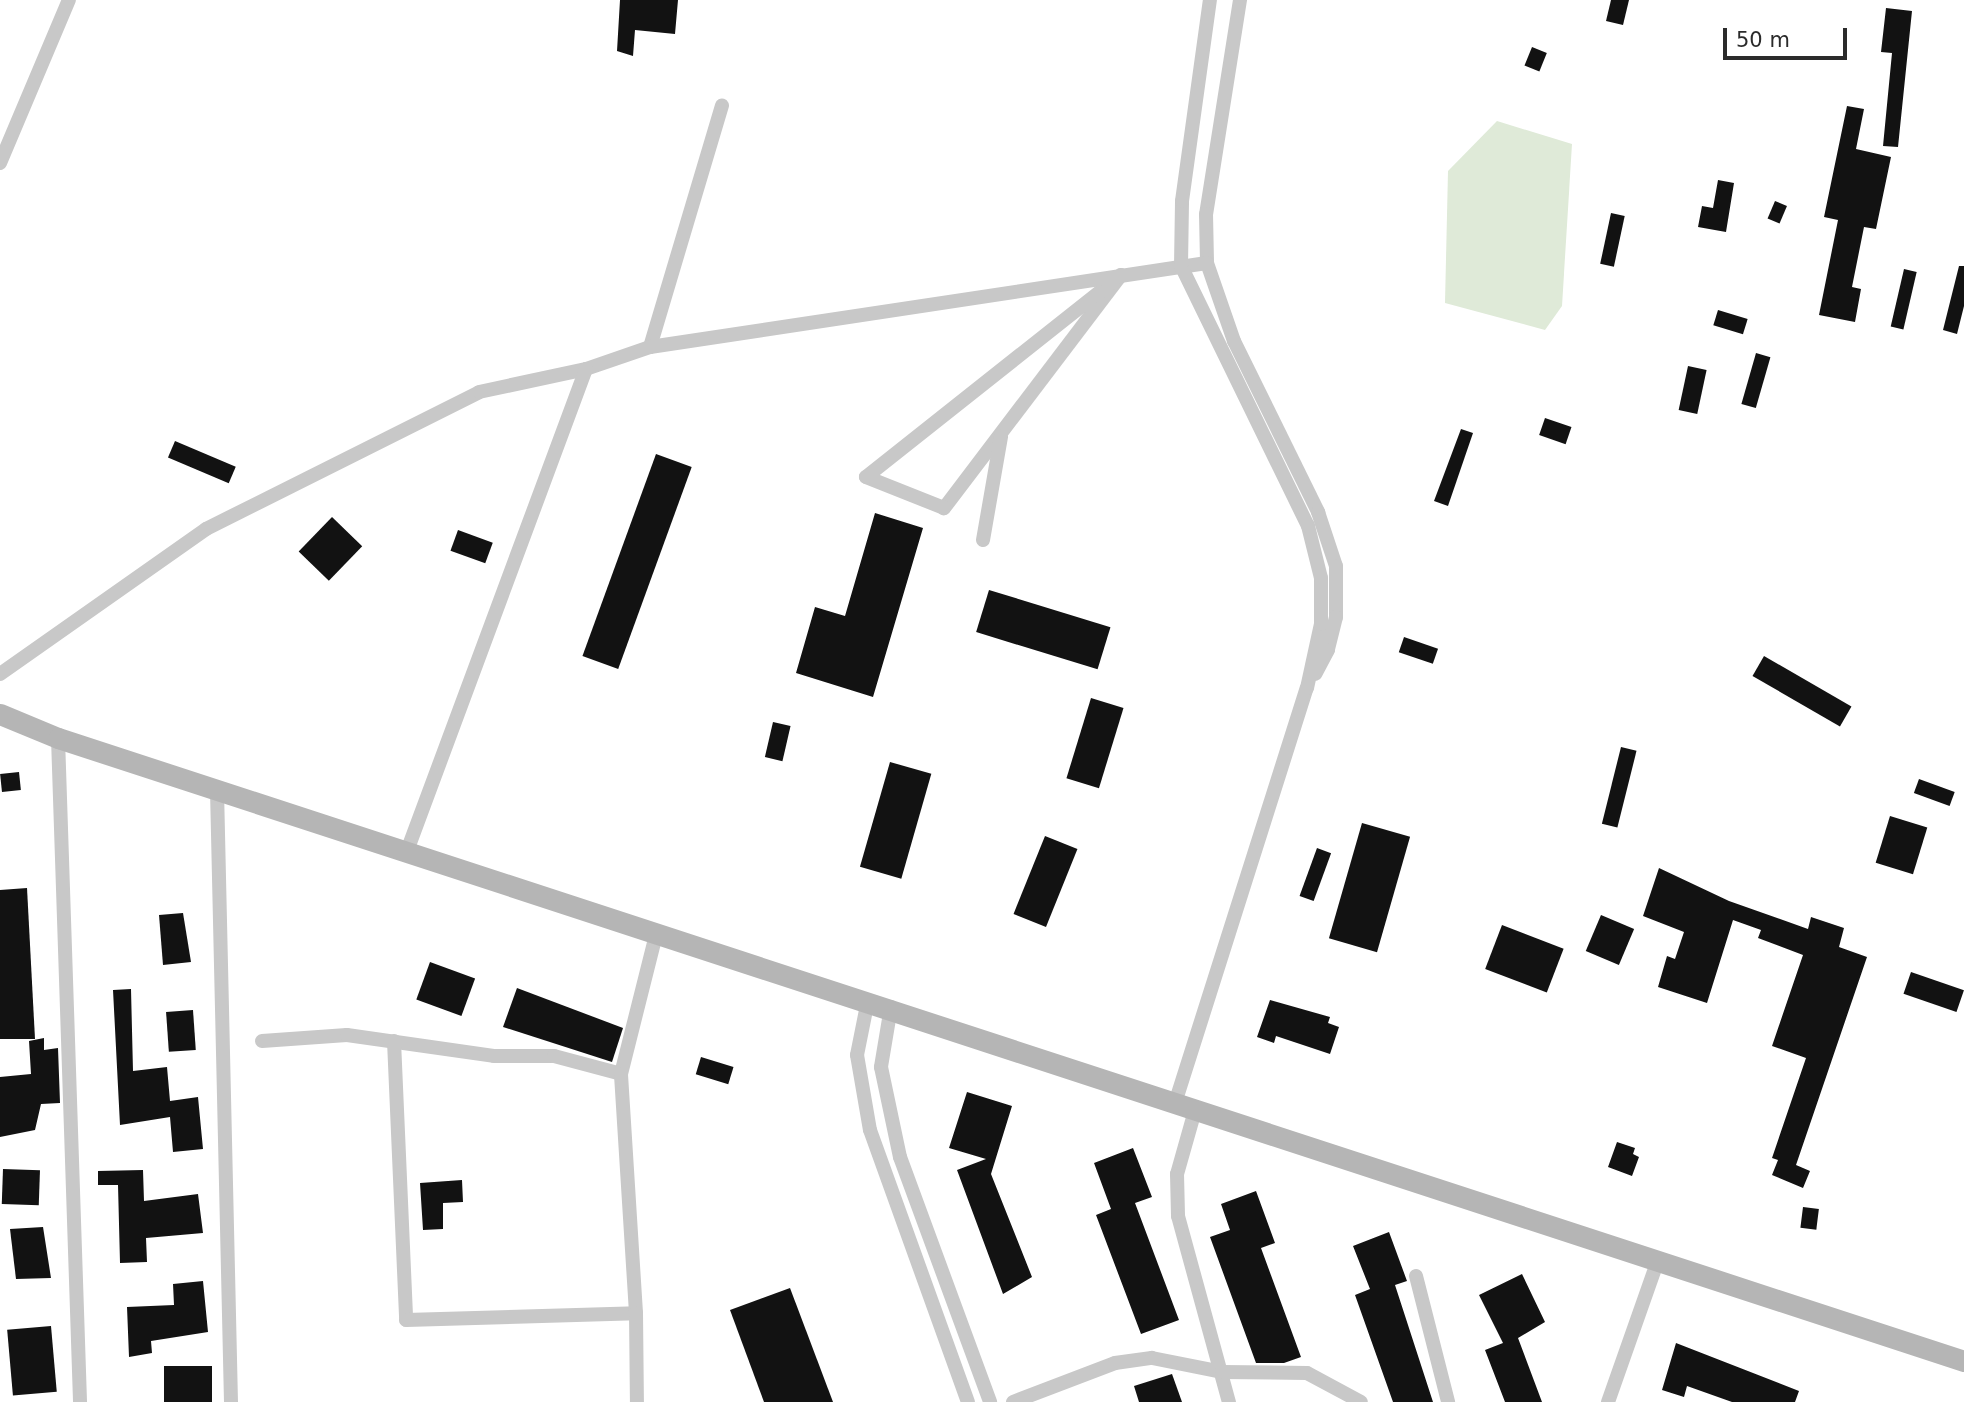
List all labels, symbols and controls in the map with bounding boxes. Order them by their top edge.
scale bar [1726,14,1850,58]
text: 50 m [1736,28,1790,52]

